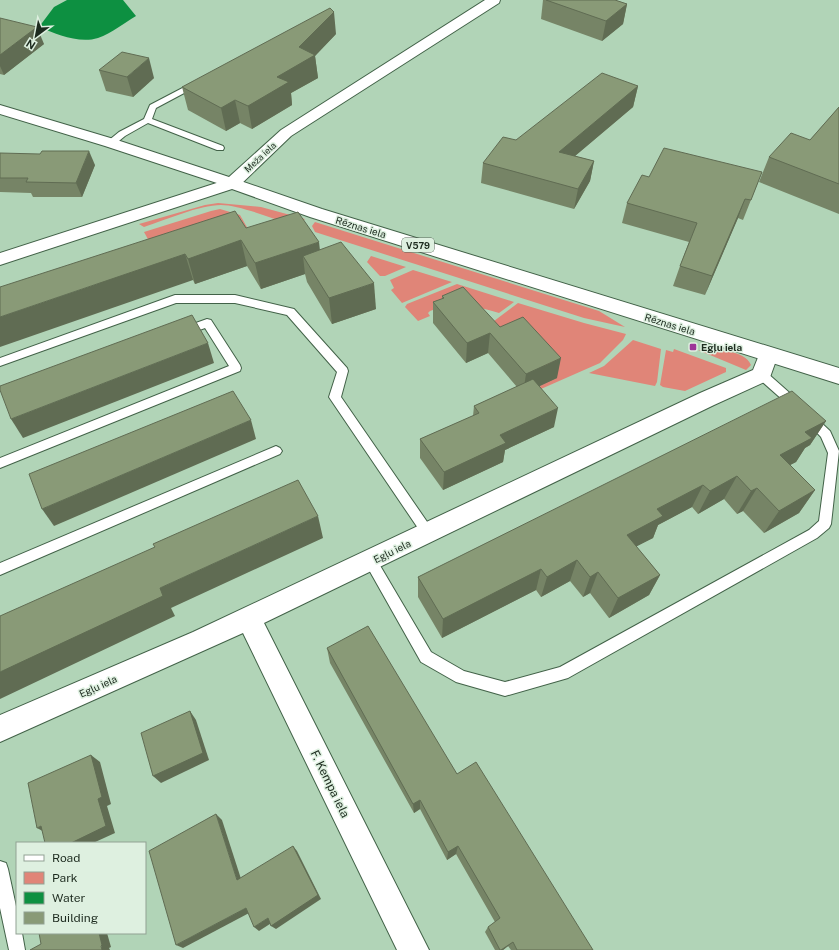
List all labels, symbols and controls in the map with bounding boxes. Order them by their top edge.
north arrow [16,16,56,56]
text: N [24,37,38,52]
street label: Meža iela [242,140,278,174]
street label: Rēznas iela [334,214,388,240]
road number: V579 [402,238,434,252]
street label: Rēznas iela [643,311,697,337]
place label: Egļu iela [701,341,743,353]
marker: Egļu iela [688,342,698,352]
street label: Egļu iela [371,537,413,565]
street label: Egļu iela [77,672,119,700]
street label: F. Kempa iela [308,748,352,820]
legend [16,842,146,934]
text: Road [52,851,80,865]
text: Park [52,871,78,885]
text: Water [52,891,86,905]
text: Building [52,911,98,925]

